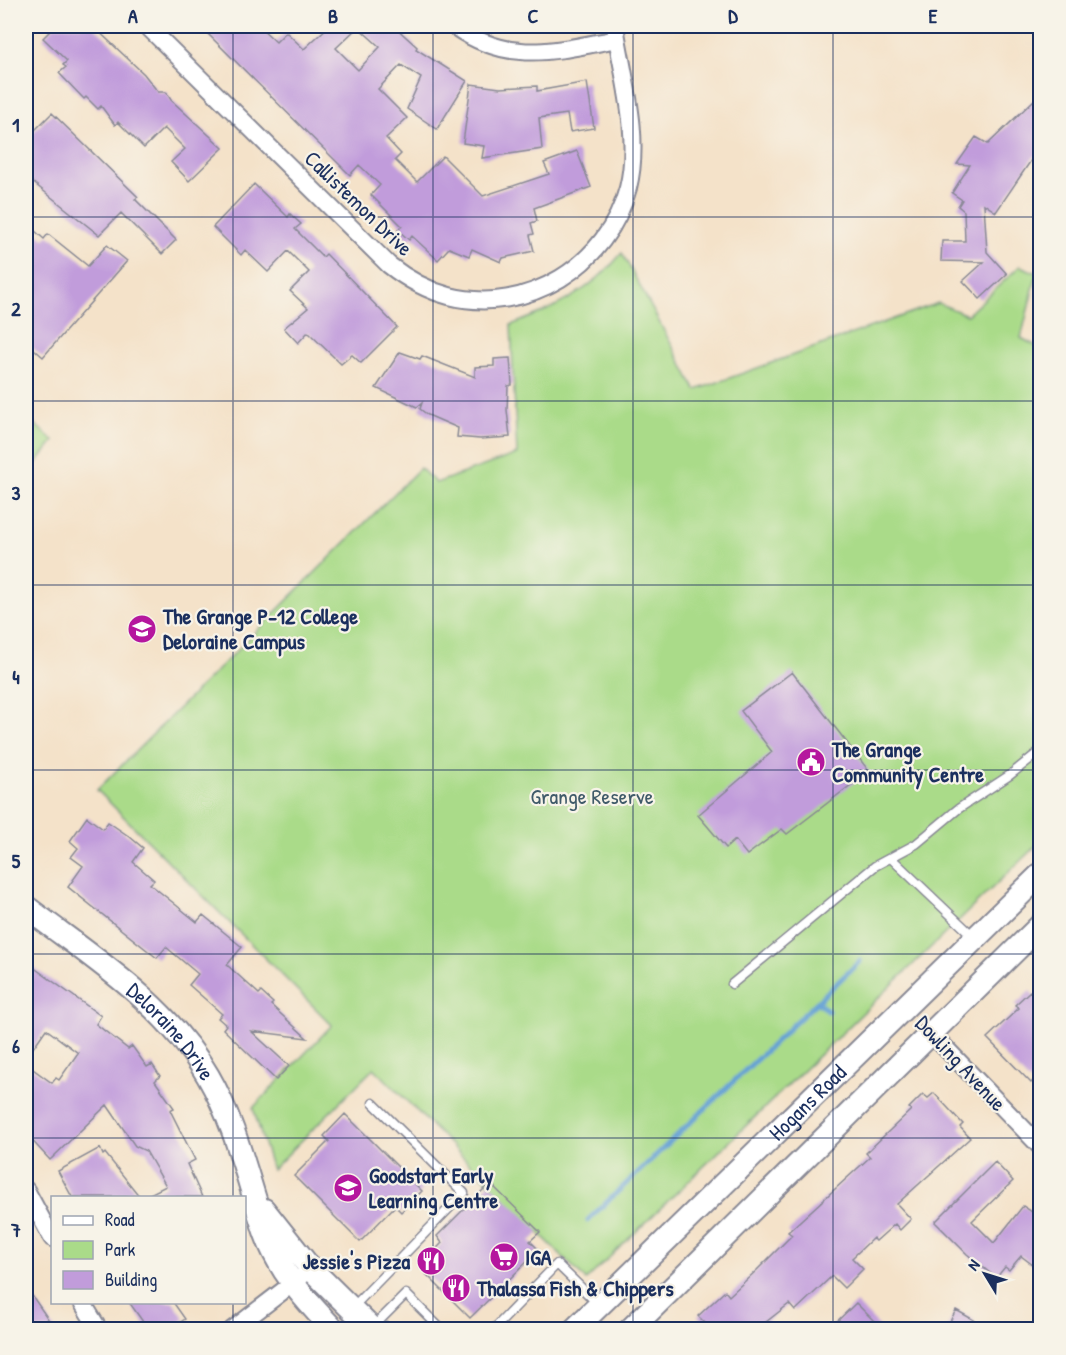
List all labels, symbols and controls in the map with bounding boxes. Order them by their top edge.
text: A [128,2,138,29]
text: B [328,2,338,29]
text: C [528,2,539,29]
text: D [728,2,738,29]
text: E [929,2,938,29]
text: 1 [12,111,20,138]
street label: Callistemon Drive [298,144,420,263]
text: 2 [11,295,21,322]
text: 3 [12,479,21,506]
place label: The Grange P-12 College Deloraine Campus [162,601,358,657]
school or university icon: The Grange P-12 College Deloraine Campus [126,613,158,645]
text: 4 [12,663,20,690]
place label: The Grange Community Centre [831,734,984,790]
public building icon: The Grange Community Centre [795,746,827,778]
park label: Grange Reserve [530,781,654,811]
text: 5 [12,847,21,874]
street label: Deloraine Drive [121,976,222,1086]
street label: Dowling Avenue [909,1009,1013,1118]
text: 6 [12,1032,20,1059]
street label: Hogans Road [762,1057,853,1147]
place label: Goodstart Early Learning Centre [369,1160,498,1216]
school or university icon: Goodstart Early Learning Centre [332,1172,364,1204]
legend [51,1196,246,1304]
text: Road [105,1207,135,1232]
text: 7 [10,1216,21,1243]
text: Park [105,1237,136,1262]
supermarket icon: IGA [488,1241,520,1273]
place label: IGA [525,1242,552,1272]
north arrow [955,1244,1015,1304]
restaurant icon: Jessie's Pizza [415,1245,447,1277]
place label: Jessie's Pizza [302,1246,410,1276]
text: N [962,1254,985,1275]
text: Building [105,1267,157,1292]
restaurant icon: Thalassa Fish & Chippers [440,1272,472,1304]
place label: Thalassa Fish & Chippers [476,1273,674,1304]

